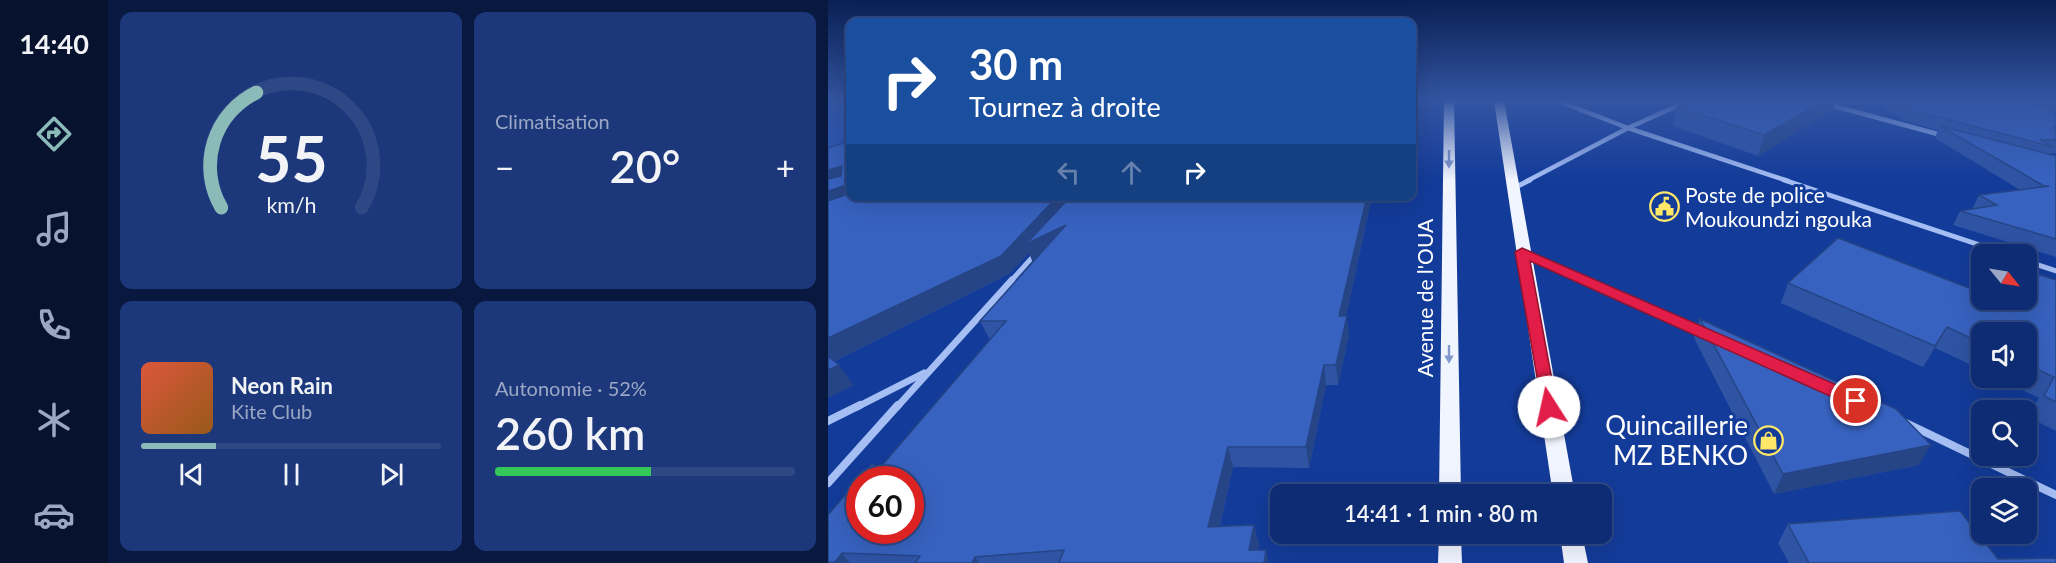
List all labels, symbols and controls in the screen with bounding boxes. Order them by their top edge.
text: 14:40 [19,27,89,60]
text: 30 m [969,39,1063,89]
icon: right [870,42,948,120]
text: Tournez à droite [969,90,1161,123]
text: Climatisation [495,109,610,133]
icon: directions [33,113,75,155]
text: 55 [255,120,327,195]
text: 20° [610,139,680,193]
text: − [495,147,514,187]
text: + [776,147,795,187]
one-way arrow [1444,150,1454,169]
icon: left [1052,156,1085,189]
icon: ahead [1115,156,1148,189]
icon: right [1178,156,1211,189]
place label: Poste de police Moukoundzi ngouka [1685,182,1872,231]
public building icon: Poste de police Moukoundzi ngouka [1648,190,1680,222]
text: km/h [266,192,316,218]
icon: music [33,208,75,250]
street label: Avenue de l'OUA [1412,218,1437,377]
north arrow [1971,244,2037,310]
map controls [1971,244,2037,544]
icon: phone [33,304,75,346]
button: sound [1971,322,2037,388]
one-way arrow [1445,345,1454,364]
text: Neon Rain [231,372,333,399]
position arrow [1517,375,1581,439]
pin [1830,375,1881,426]
text: Autonomie · 52% [495,376,647,400]
icon: arrive [1839,384,1872,417]
icon: climate [33,399,75,441]
text: Kite Club [231,399,312,423]
button: search [1971,400,2037,466]
text: 260 km [495,406,645,460]
place label: Quincaillerie MZ BENKO [1605,409,1748,471]
shop icon: Quincaillerie MZ BENKO [1753,424,1785,456]
icon: previous [175,458,208,491]
icon: pause [275,458,308,491]
icon: next [375,458,408,491]
speed limit sign: 60 [846,466,924,544]
button: layers [1971,478,2037,544]
icon: car [33,494,75,536]
text: 14:41 · 1 min · 80 m [1344,500,1538,527]

